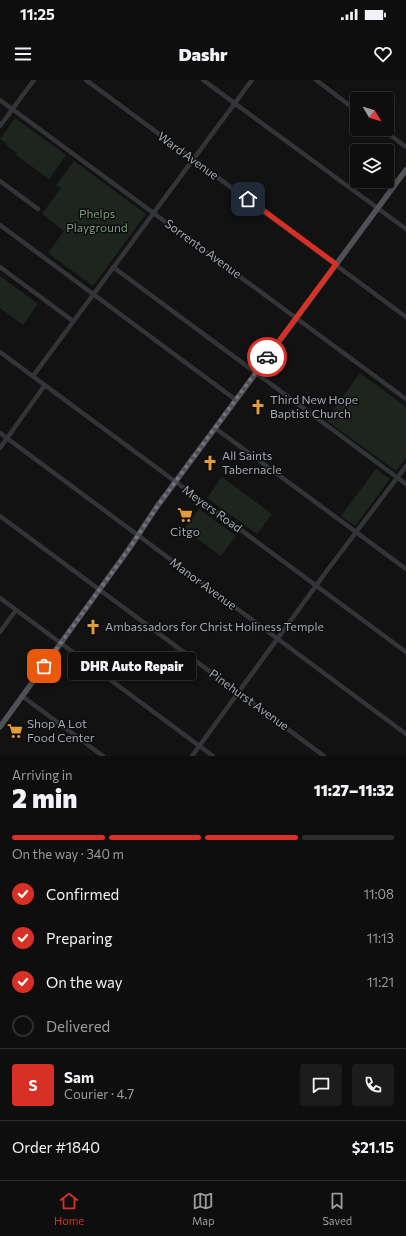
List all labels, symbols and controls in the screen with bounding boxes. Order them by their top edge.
text: 11:25 [20,5,55,23]
icon: menu [12,43,34,65]
text: Dashr [178,43,228,65]
icon: heart [372,43,394,65]
north arrow [350,92,394,136]
map controls [350,92,394,188]
street label: Ward Avenue [155,128,222,182]
button: layers [350,144,394,188]
pin [231,182,265,216]
icon: home [237,188,259,210]
park label: Phelps Playground [66,206,128,234]
street label: Sorrento Avenue [163,216,245,281]
courier [247,337,287,377]
icon: car [256,346,278,368]
place label: Third New Hope Baptist Church [270,392,358,420]
church icon: Third New Hope Baptist Church [249,398,267,416]
place label: All Saints Tabernacle [222,448,282,476]
church icon: All Saints Tabernacle [201,454,219,472]
street label: Meyers Road [180,482,245,535]
supermarket icon: Citgo [176,506,194,524]
place label: Citgo [170,524,200,538]
street label: Manor Avenue [168,554,240,612]
church icon: Ambassadors for Christ Holiness Temple [84,618,102,636]
place label: Ambassadors for Christ Holiness Temple [105,619,324,633]
pin [27,649,61,683]
callout: DHR Auto Repair [68,652,196,680]
icon: bag [33,655,55,677]
text: DHR Auto Repair [81,658,183,674]
street label: Pinehurst Avenue [207,666,292,733]
place label: Shop A Lot Food Center [27,716,95,744]
supermarket icon: Shop A Lot Food Center [6,722,24,740]
text: Arriving in [12,767,72,783]
text: 11:27–11:32 [314,781,394,799]
text: 2 min [12,782,77,813]
text: On the way · 340 m [12,846,124,862]
icon: check [12,883,34,905]
text: Confirmed [46,885,119,903]
text: 11:08 [363,886,394,902]
icon: check [12,927,34,949]
text: Preparing [46,929,112,947]
text: 11:13 [367,930,394,946]
icon: check [12,971,34,993]
text: On the way [46,973,123,991]
text: 11:21 [367,974,394,990]
text: Delivered [46,1017,110,1035]
button: chat [300,1064,342,1106]
button: phone [352,1064,394,1106]
text: Sam [64,1068,94,1086]
text: S [28,1076,38,1094]
text: Courier · 4.7 [64,1086,134,1102]
text: Order #1840 [12,1138,100,1156]
text: $21.15 [352,1138,394,1156]
tab: Home [54,1190,84,1227]
tab: Map [192,1190,215,1227]
tab: Saved [322,1190,352,1227]

